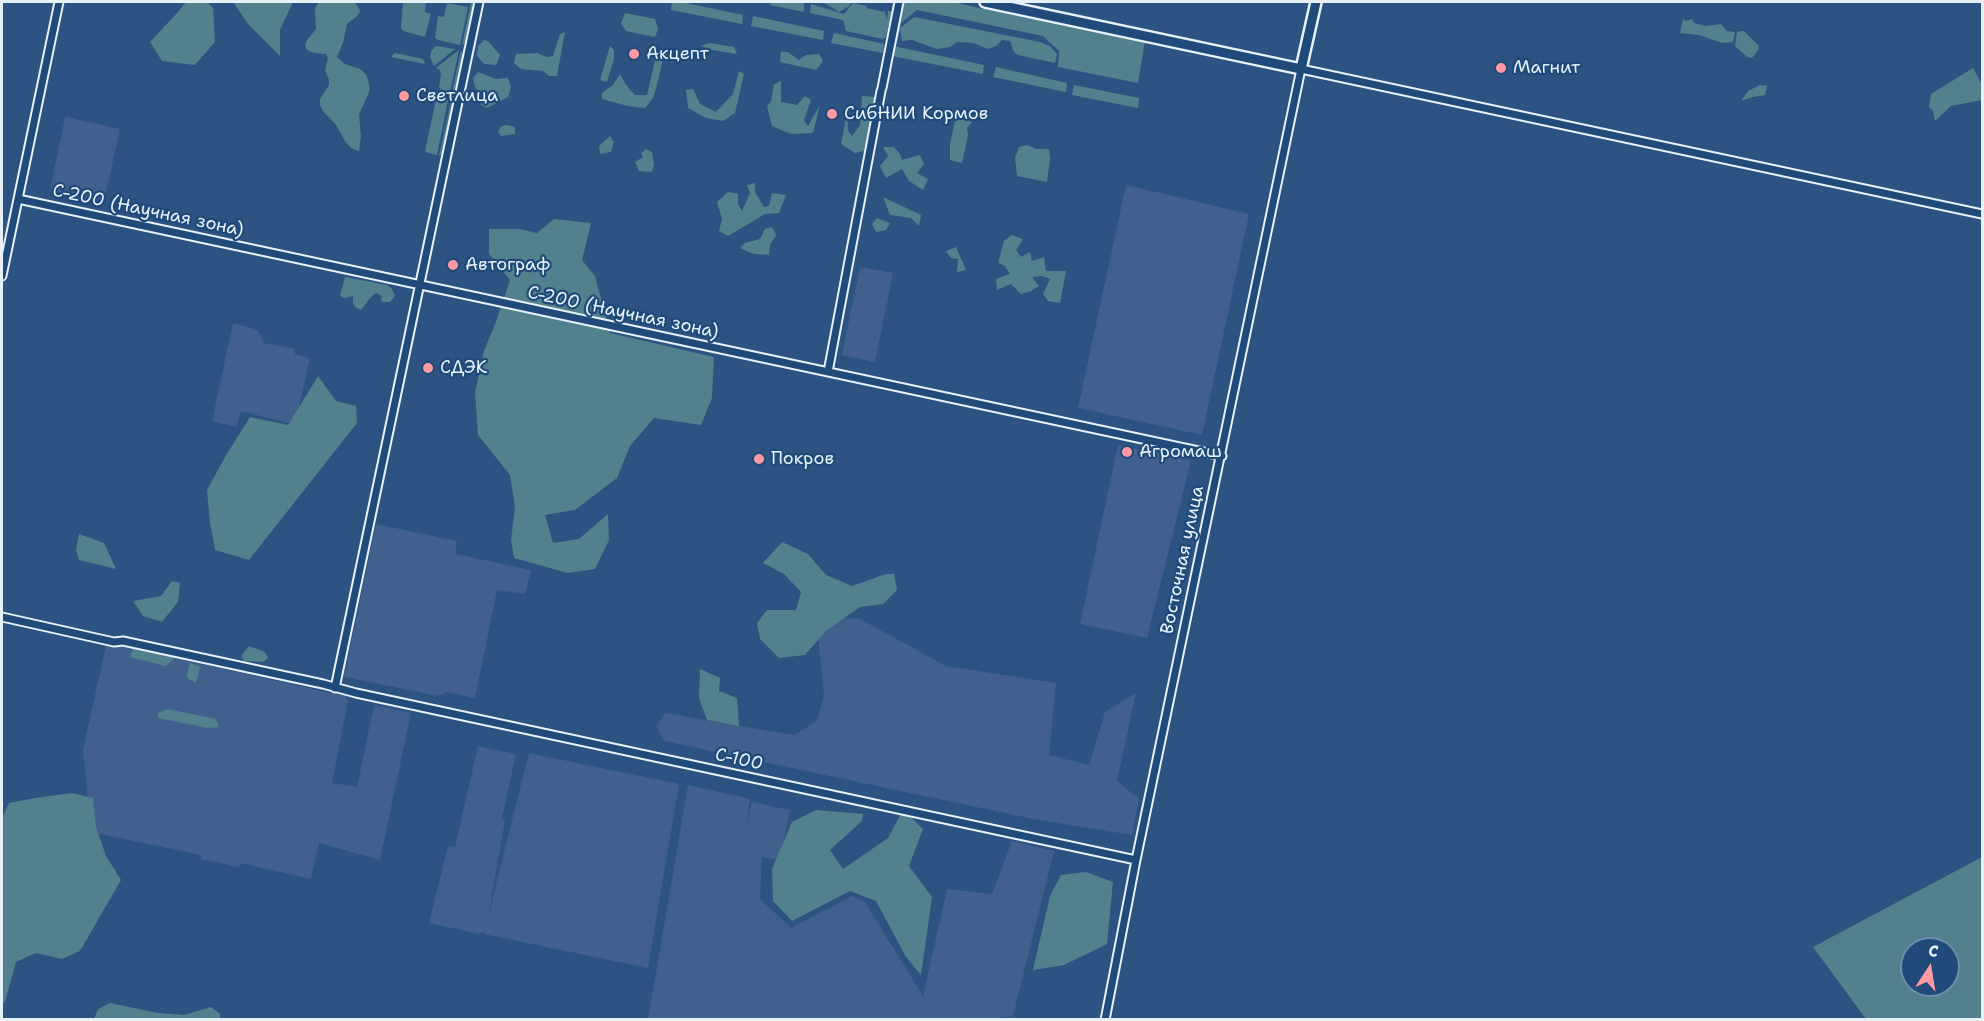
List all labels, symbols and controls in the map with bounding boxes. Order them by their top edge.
place label: Акцепт [646,43,709,65]
marker: Акцепт [627,47,641,61]
place label: Магнит [1513,57,1580,79]
marker: Магнит [1494,61,1508,75]
place label: Светлица [416,85,498,107]
marker: Светлица [397,89,411,103]
place label: СибНИИ Кормов [844,103,988,125]
marker: СибНИИ Кормов [825,107,839,121]
street label: С-200 (Научная зона) [51,180,245,242]
place label: Автограф [465,254,550,276]
marker: Автограф [446,258,460,272]
street label: С-200 (Научная зона) [526,282,720,344]
place label: СДЭК [440,357,487,379]
marker: СДЭК [421,361,435,375]
place label: Агромаш [1139,441,1222,463]
marker: Агромаш [1120,445,1134,459]
place label: Покров [771,448,834,470]
marker: Покров [752,452,766,466]
street label: Восточная улица [1157,484,1209,636]
street label: С-100 [713,744,765,776]
north arrow [1900,937,1960,997]
text: С [1926,940,1940,962]

